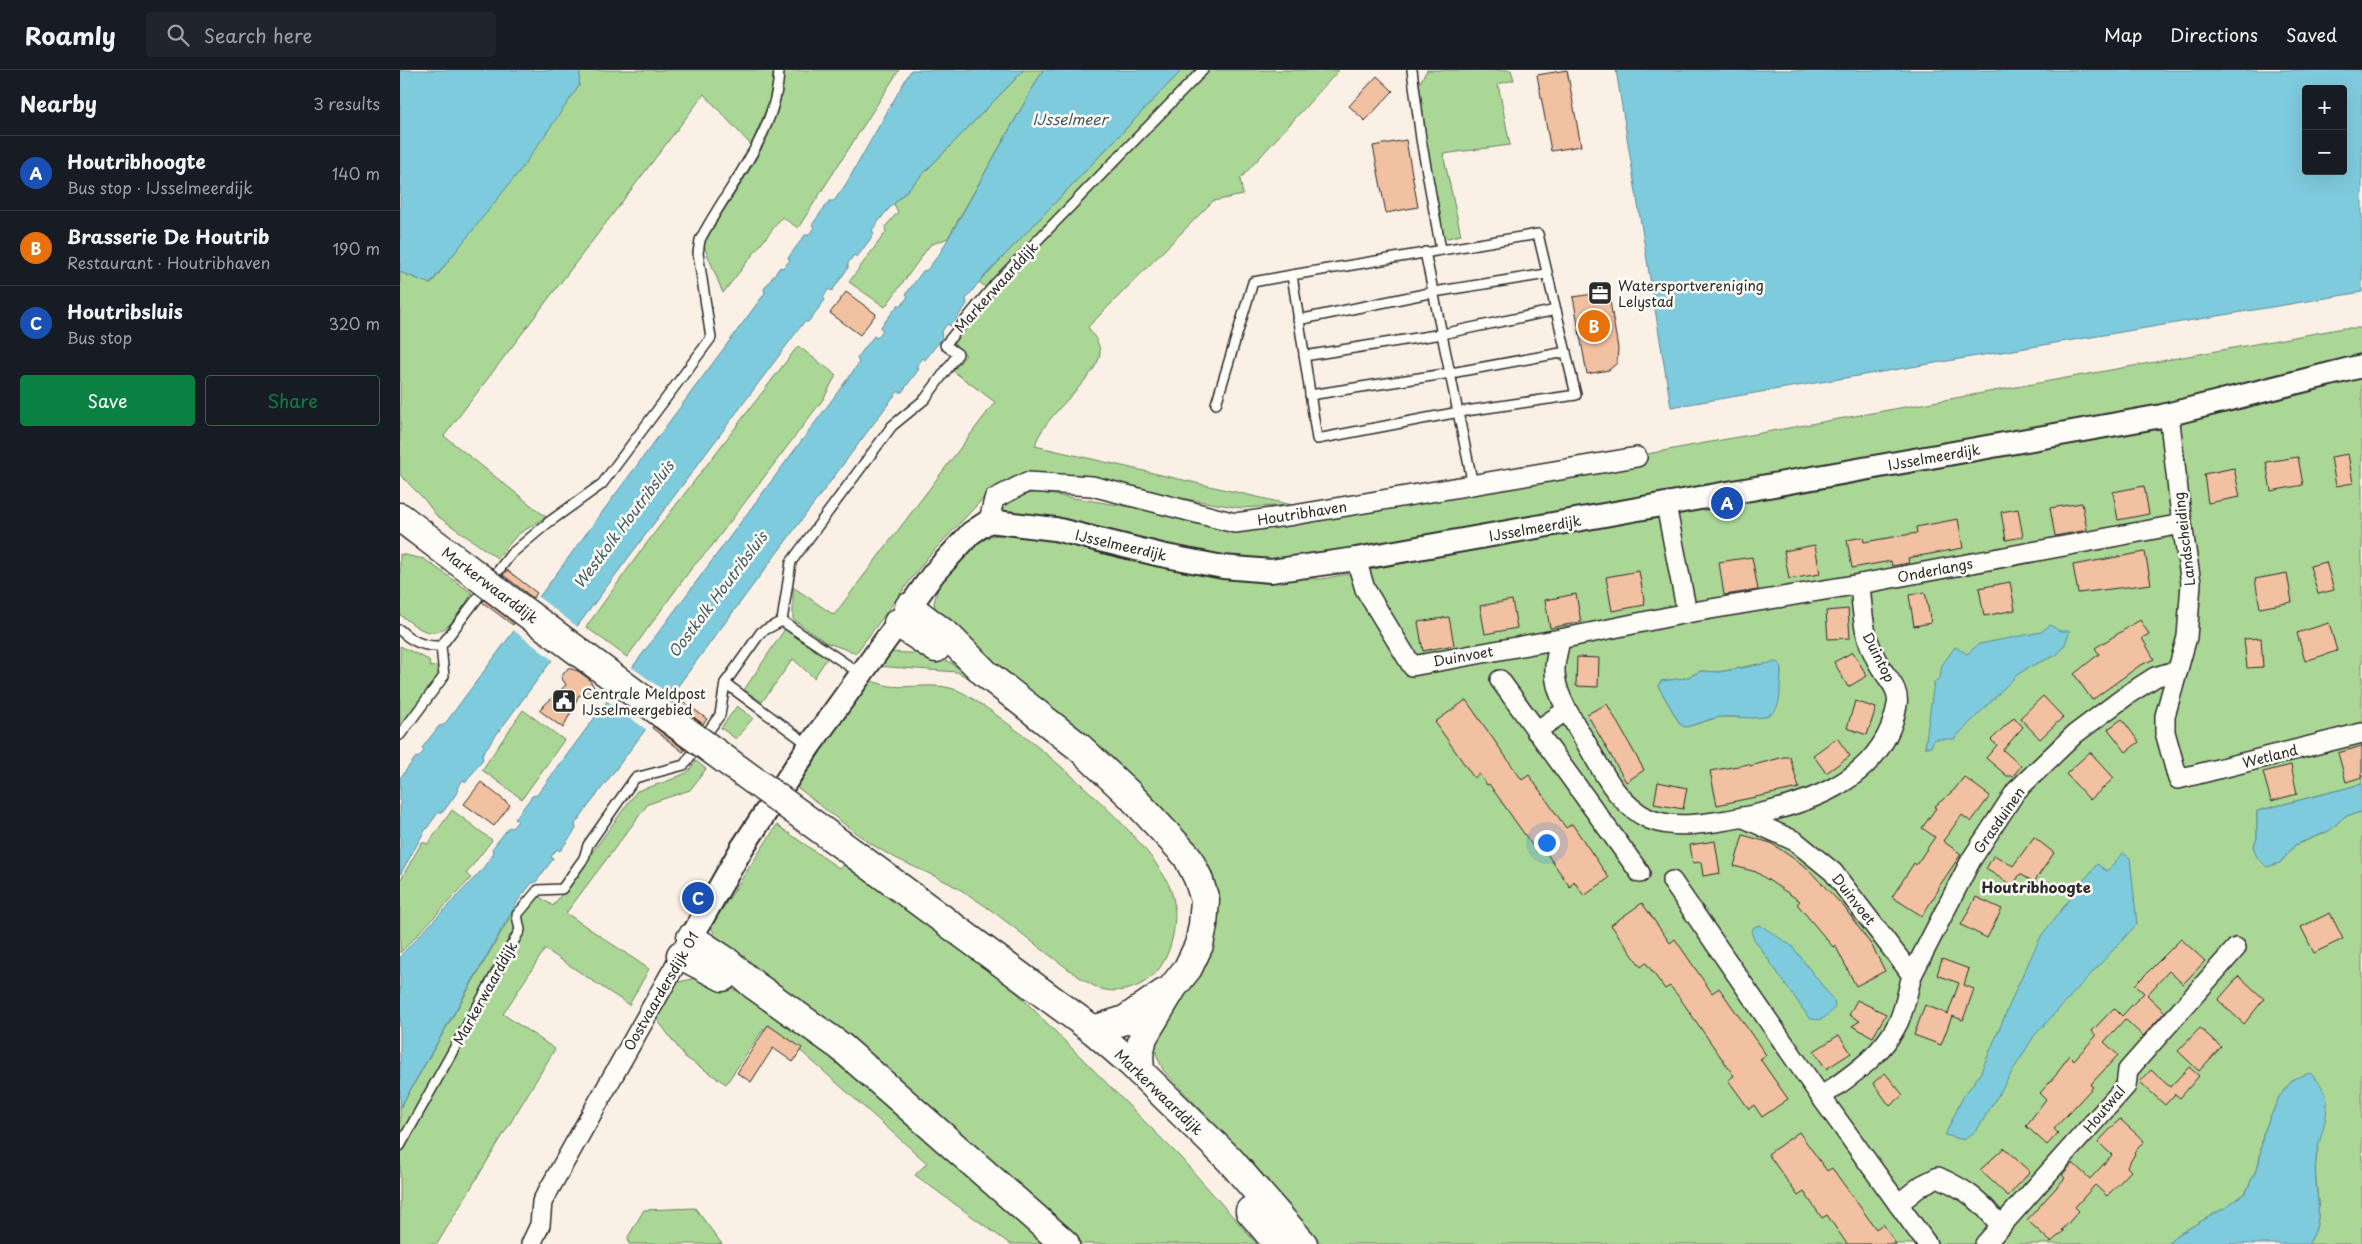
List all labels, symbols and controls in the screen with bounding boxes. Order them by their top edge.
search box [146,12,496,57]
text: Roamly [25,17,116,53]
icon: search [164,21,192,49]
text: Search here [204,21,312,49]
text: Map [2104,21,2142,48]
text: Directions [2170,21,2258,48]
text: Saved [2286,21,2337,48]
map controls [2302,85,2347,175]
button: + [2302,85,2347,130]
text: Nearby [20,87,97,119]
text: 3 results [313,91,380,115]
water label: IJsselmeer [1032,107,1110,130]
button: − [2302,130,2347,175]
text: Houtribhoogte [67,147,206,175]
text: A [30,161,42,185]
text: 140 m [332,161,380,185]
text: Bus stop · IJsselmeerdijk [67,175,253,199]
text: Brasserie De Houtrib [67,222,269,250]
text: B [31,236,41,260]
text: 190 m [332,236,380,260]
street label: Markerwaarddijk [949,237,1043,337]
text: Restaurant · Houtribhaven [67,250,270,274]
place label: Watersportvereniging Lelystad [1618,275,1764,312]
office icon: Watersportvereniging Lelystad [1587,280,1613,306]
text: Houtribsluis [67,297,183,325]
pin: B [1578,307,1610,345]
text: C [30,311,42,335]
text: 320 m [329,311,380,335]
text: Bus stop [67,325,132,349]
button: Save [20,375,195,426]
button: Share [205,375,380,426]
street label: IJsselmeerdijk [1886,438,1982,475]
water label: Westkolk Houtribsluis [567,454,680,593]
pin: A [1711,484,1743,522]
street label: Landscheiding [2168,491,2200,587]
street label: Houtribhaven [1256,496,1348,530]
street label: IJsselmeerdijk [1487,509,1583,546]
street label: IJsselmeerdijk [1073,524,1169,566]
water label: Oostkolk Houtribsluis [662,525,773,662]
street label: Markerwaarddijk [437,542,543,629]
street label: Onderlangs [1896,552,1974,588]
street label: Duintop [1857,628,1901,686]
street label: Duinvoet [1431,640,1495,672]
place label: Centrale Meldpost IJsselmeergebied [582,683,706,720]
public building icon: Centrale Meldpost IJsselmeergebied [551,688,577,714]
street label: Wetland [2240,739,2300,773]
street label: Grasduinen [1968,782,2030,858]
your location [1534,830,1560,856]
street label: Duinvoet [1827,869,1881,930]
district label: Houtribhoogte [1981,875,2091,898]
pin: C [682,879,714,917]
street label: Oostvaardersdijk 01 [618,928,704,1054]
street label: Markerwaarddijk [448,937,523,1049]
street label: Markerwaarddijk [1110,1044,1208,1140]
street label: Houtwal [2078,1081,2130,1137]

